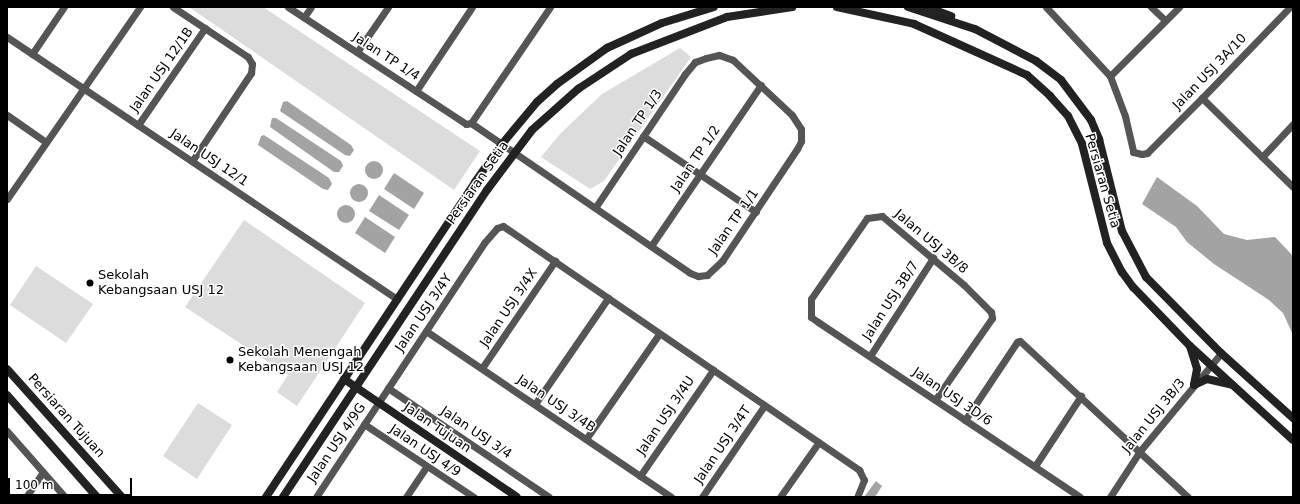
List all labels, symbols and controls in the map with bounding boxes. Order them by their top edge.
street label: Jalan USJ 12/1B [127,25,197,115]
street label: Jalan TP 1/4 [350,30,422,84]
street label: Jalan USJ 3A/10 [1170,31,1250,113]
street label: Jalan TP 1/3 [610,87,666,159]
street label: Jalan TP 1/2 [668,123,724,195]
street label: Jalan USJ 12/1 [167,126,251,190]
street label: Persiaran Setia [1081,132,1123,230]
street label: Persiaran Setia [444,139,512,227]
street label: Jalan TP 1/1 [706,186,762,258]
street label: Jalan USJ 3B/8 [891,207,971,277]
street label: Jalan USJ 3B/7 [860,258,922,344]
street label: Jalan USJ 3/4X [477,266,541,350]
place label: Sekolah Kebangsaan USJ 12 [98,268,224,299]
street label: Jalan USJ 3/4Y [392,271,456,355]
marker: Sekolah Kebangsaan USJ 12 [85,278,95,288]
place label: Sekolah Menengah Kebangsaan USJ 12 [238,345,364,376]
marker: Sekolah Menengah Kebangsaan USJ 12 [225,355,235,365]
street label: Jalan USJ 3D/6 [909,365,995,429]
street label: Persiaran Tujuan [24,371,108,461]
street label: Jalan USJ 3/4B [514,372,598,436]
street label: Jalan USJ 3/4U [634,374,698,458]
street label: Jalan USJ 3B/3 [1119,376,1189,456]
street label: Jalan USJ 4/9G [305,400,369,486]
street label: Jalan Tujuan [400,400,474,456]
street label: Jalan USJ 3/4 [437,403,515,463]
street label: Jalan USJ 3/4T [691,403,755,487]
street label: Jalan USJ 4/9 [386,421,464,481]
scale bar [10,470,134,496]
text: 100 m [15,478,53,492]

